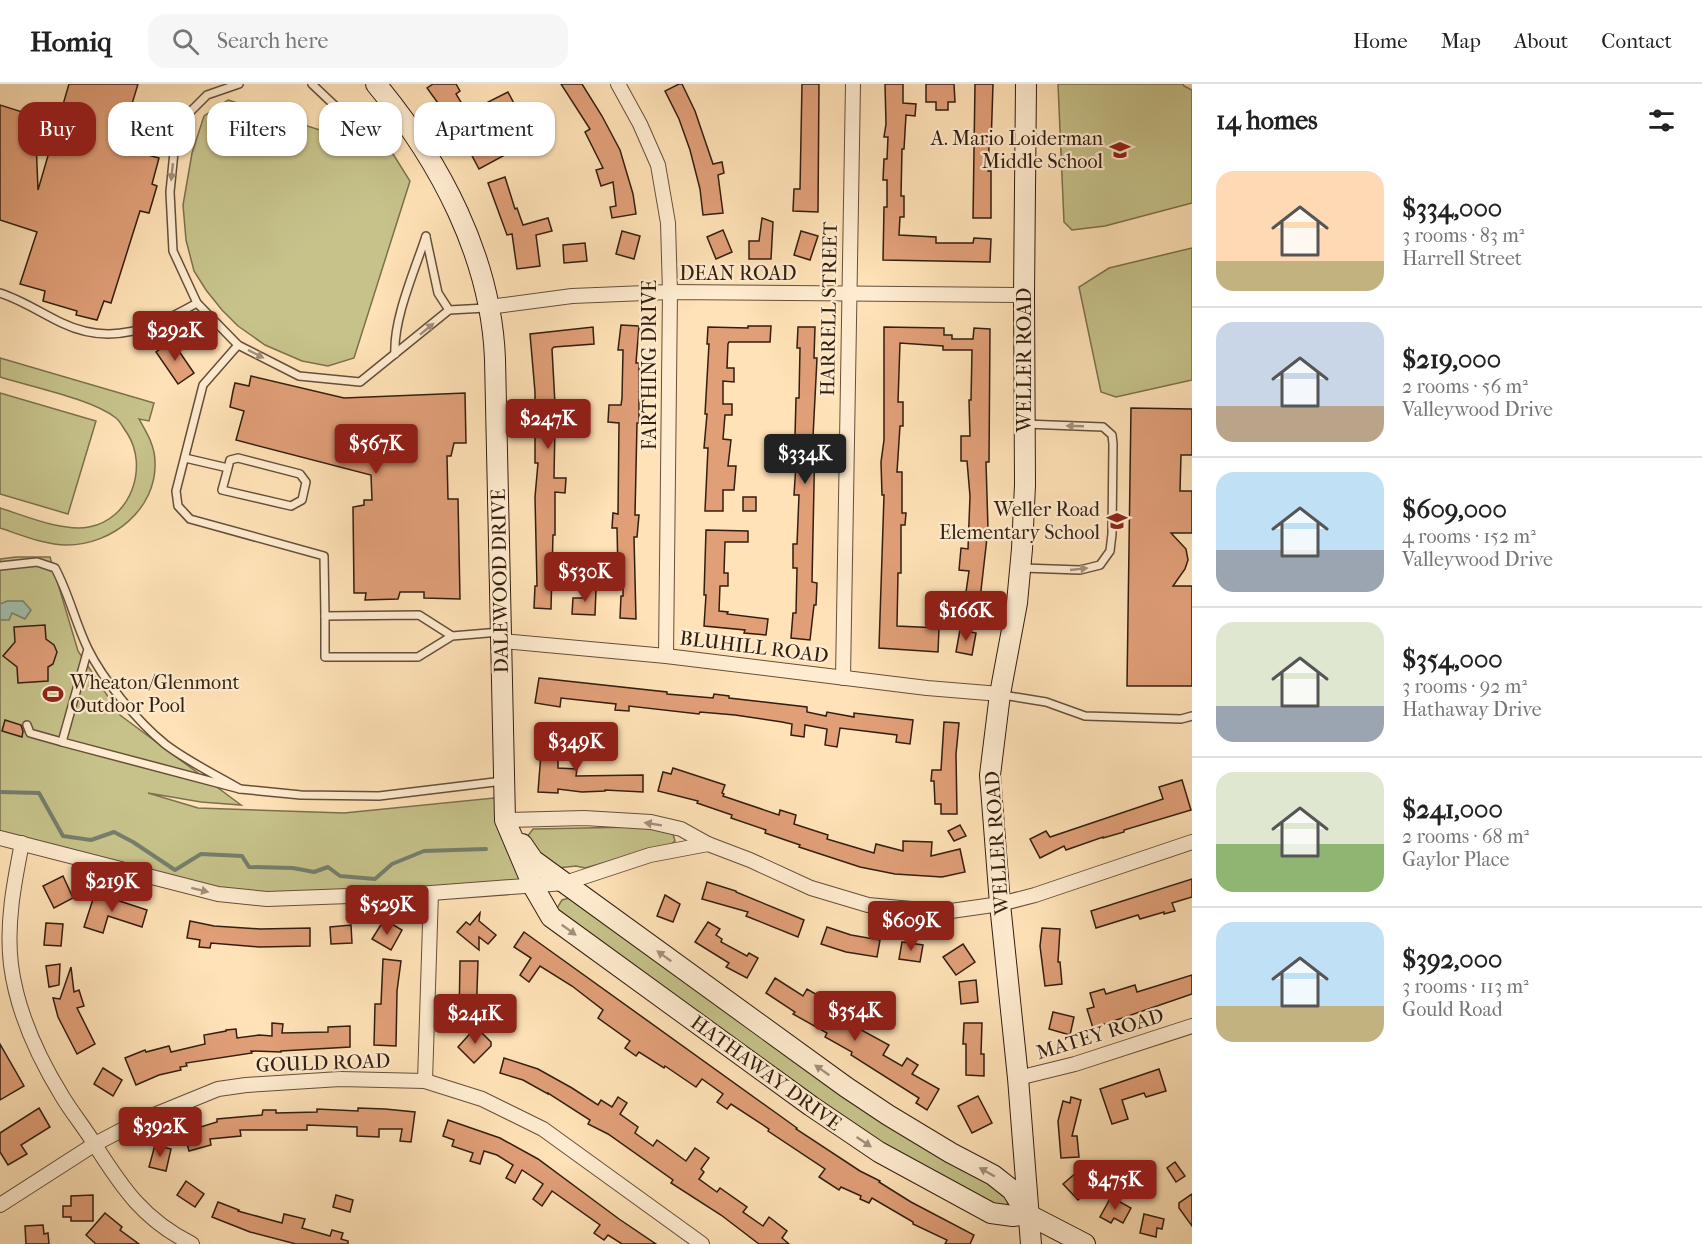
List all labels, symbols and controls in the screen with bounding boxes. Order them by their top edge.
search box [148,14,568,68]
text: Homiq [30,25,112,58]
icon: search [169,25,202,58]
text: Search here [217,28,328,54]
text: Home [1353,29,1408,53]
text: Map [1441,29,1481,53]
text: About [1514,29,1568,53]
text: Contact [1601,29,1672,53]
chip: Buy [18,102,96,156]
chip: Rent [108,102,195,156]
chip: Filters [207,102,307,156]
chip: New [319,102,402,156]
chip: Apartment [414,102,555,156]
icon: filters [1645,104,1678,137]
text: 14 homes [1216,105,1318,136]
place label: A. Mario Loiderman Middle School [930,127,1103,173]
school or university icon: A. Mario Loiderman Middle School [1108,138,1132,162]
one-way arrow [167,162,177,181]
text: $334,000 [1402,193,1502,224]
icon: home [1264,195,1336,267]
street label: HARRELL STREET [816,221,842,396]
text: 3 rooms · 83 m² [1402,224,1525,247]
text: Harrell Street [1402,247,1522,270]
street label: DEAN ROAD [679,262,797,285]
street label: FARTHING DRIVE [638,280,661,450]
street label: WELLER ROAD [1013,288,1036,433]
pin: $292K [133,311,217,362]
text: $292K [147,319,203,342]
one-way arrow [419,323,435,336]
text: $219,000 [1402,344,1501,375]
icon: home [1264,346,1336,418]
one-way arrow [248,349,265,359]
text: 2 rooms · 56 m² [1402,375,1528,398]
text: Valleywood Drive [1402,398,1553,421]
pin: $247K [506,399,590,450]
text: $247K [520,407,576,430]
one-way arrow [1066,421,1085,430]
pin: $567K [334,424,418,475]
text: $567K [349,432,403,455]
pin: $334K [763,434,847,485]
text: $334K [778,442,832,465]
street label: DALEWOOD DRIVE [487,488,513,674]
text: $609,000 [1402,494,1507,525]
icon: home [1264,496,1336,568]
place label: Weller Road Elementary School [939,498,1101,544]
school or university icon: Weller Road Elementary School [1105,509,1129,533]
text: 4 rooms · 152 m² [1402,525,1536,548]
text: Valleywood Drive [1402,548,1553,571]
pin: $530K [543,552,627,603]
text: $530K [558,560,612,583]
one-way arrow [1070,564,1089,574]
pin: $166K [924,591,1008,642]
text: $166K [939,599,993,622]
street label: BLUHILL ROAD [678,626,830,668]
text: $354,000 [1402,644,1503,675]
icon: home [1264,646,1336,718]
place label: Wheaton/Glenmont Outdoor Pool [69,671,240,717]
text: 3 rooms · 92 m² [1402,675,1527,698]
sports icon: Wheaton/Glenmont Outdoor Pool [41,682,65,706]
text: Hathaway Drive [1402,698,1542,721]
pin: $349K [534,722,618,773]
text: $349K [548,730,604,753]
street label: WELLER ROAD [980,770,1014,917]
text: $241,000 [1402,794,1503,825]
icon: home [1264,796,1336,868]
one-way arrow [644,819,663,828]
text: 2 rooms · 68 m² [1402,825,1529,848]
text: Gaylor Place [1402,848,1509,871]
pin: $219K [70,862,154,913]
text: $219K [85,870,139,893]
pin: $529K [345,885,429,936]
one-way arrow [191,886,210,895]
text: $529K [360,893,414,916]
pin: $609K [869,901,953,952]
text: $609K [882,909,940,932]
one-way arrow [561,924,577,936]
text: $392,000 [1402,944,1502,975]
icon: home [1264,946,1336,1018]
one-way arrow [656,950,671,962]
text: 3 rooms · 113 m² [1402,975,1529,998]
pin: $354K [813,991,897,1042]
pin: $241K [433,994,517,1045]
text: Gould Road [1402,998,1503,1021]
text: $354K [828,999,882,1022]
text: $241K [448,1002,502,1025]
street label: MATEY ROAD [1034,1004,1166,1064]
street label: HATHAWAY DRIVE [686,1011,846,1135]
street label: GOULD ROAD [255,1049,391,1077]
one-way arrow [814,1064,830,1076]
pin: $392K [118,1107,202,1158]
text: $392K [133,1115,187,1138]
one-way arrow [856,1136,872,1147]
pin: $475K [1073,1160,1157,1211]
one-way arrow [979,1167,995,1178]
text: $475K [1087,1168,1143,1191]

